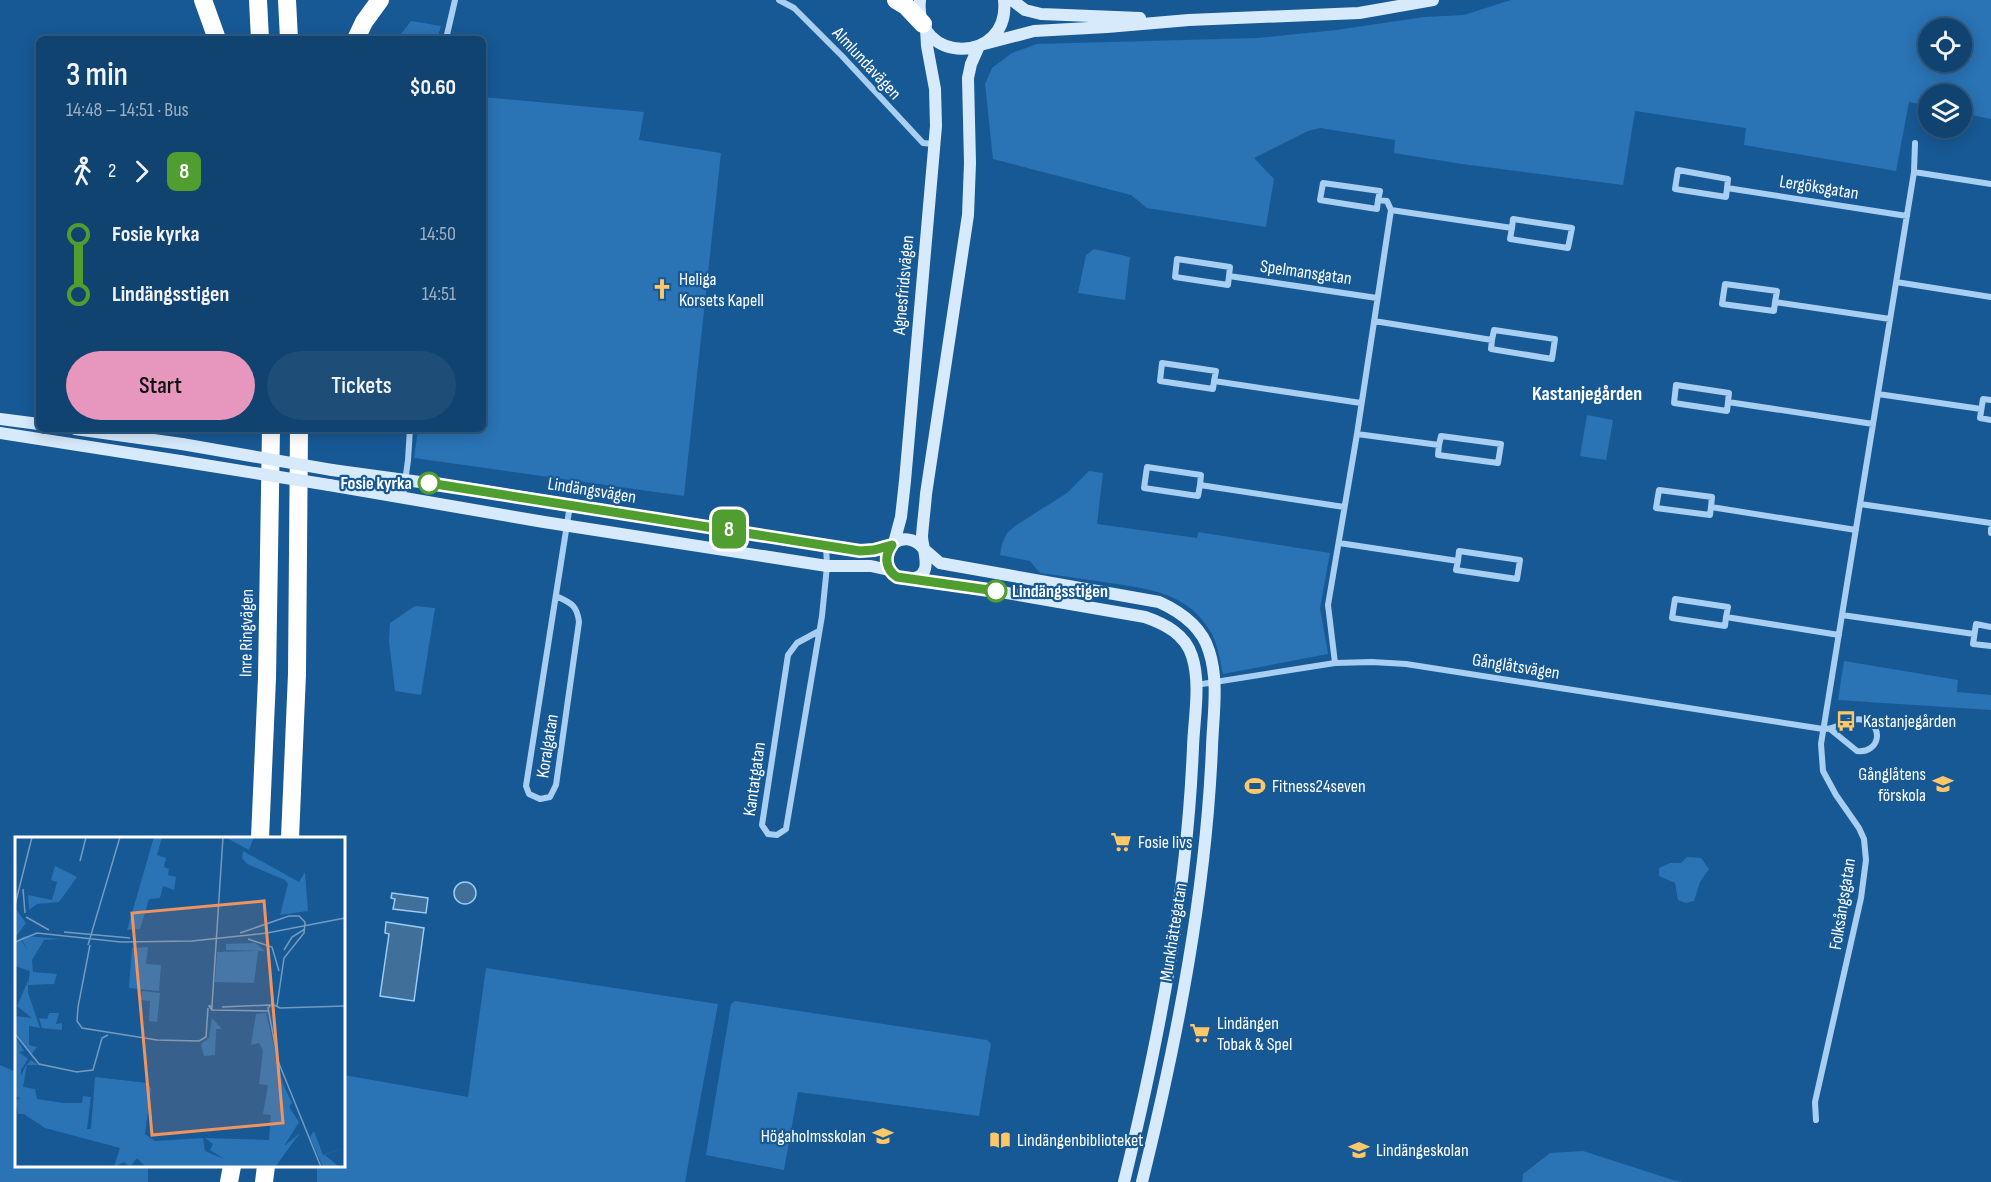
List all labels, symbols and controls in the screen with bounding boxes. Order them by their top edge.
map controls [1918,18,1972,138]
button: locate [1918,18,1972,72]
street label: Almlundavägen [827,22,905,104]
text: 3 min [66,55,128,95]
text: $0.60 [409,74,456,101]
button: layers [1918,84,1972,138]
text: 14:48 – 14:51 · Bus [66,98,189,122]
icon: walk [66,155,99,188]
icon: forward [125,155,158,188]
text: 2 [108,159,116,183]
text: 8 [179,159,189,184]
street label: Lergöksgatan [1778,171,1860,204]
text: Fosie kyrka [112,221,200,248]
text: 14:50 [420,222,456,246]
street label: Agnesfridsvägen [889,234,918,337]
street label: Spelmansgatan [1259,256,1353,289]
place label: Heliga Korsets Kapell [679,269,764,311]
church icon: Heliga Korsets Kapell [650,277,674,301]
text: Lindängsstigen [112,281,229,308]
text: 14:51 [422,282,456,306]
button: Start [66,351,255,420]
button: Tickets [267,351,456,420]
district label: Kastanjegården [1532,382,1642,406]
marker: Fosie kyrka [418,472,440,494]
place label: Fosie kyrka [340,473,412,494]
street label: Lindängsvägen [546,473,638,508]
line badge: 8 [710,510,748,548]
text: 8 [724,517,734,542]
marker: Lindängsstigen [985,580,1007,602]
place label: Lindängsstigen [1012,581,1108,602]
street label: Inre Ringvägen [235,589,258,677]
street label: Gånglåtsvägen [1471,649,1561,684]
bus stop icon: Kastanjegården [1834,709,1858,733]
place label: Kastanjegården [1863,711,1956,732]
street label: Koralgatan [532,713,563,780]
street label: Kantatgatan [739,741,770,817]
place label: Gånglåtens förskola [1858,764,1926,806]
school or university icon: Gånglåtens förskola [1931,772,1955,796]
sports icon: Fitness24seven [1243,774,1267,798]
place label: Fitness24seven [1272,776,1366,797]
supermarket icon: Fosie livs [1109,830,1133,854]
place label: Fosie livs [1138,832,1192,853]
inset map [15,837,345,1167]
street label: Folksångsgatan [1825,857,1860,951]
street label: Munkhättegatan [1155,881,1192,983]
place label: Lindängen Tobak & Spel [1217,1013,1292,1055]
supermarket icon: Lindängen Tobak & Spel [1188,1021,1212,1045]
school or university icon: Högaholmsskolan [871,1124,895,1148]
place label: Högaholmsskolan [761,1126,866,1147]
library icon: Lindängenbiblioteket [988,1128,1012,1152]
place label: Lindängenbiblioteket [1017,1130,1144,1151]
school or university icon: Lindängeskolan [1347,1138,1371,1162]
place label: Lindängeskolan [1376,1140,1469,1161]

